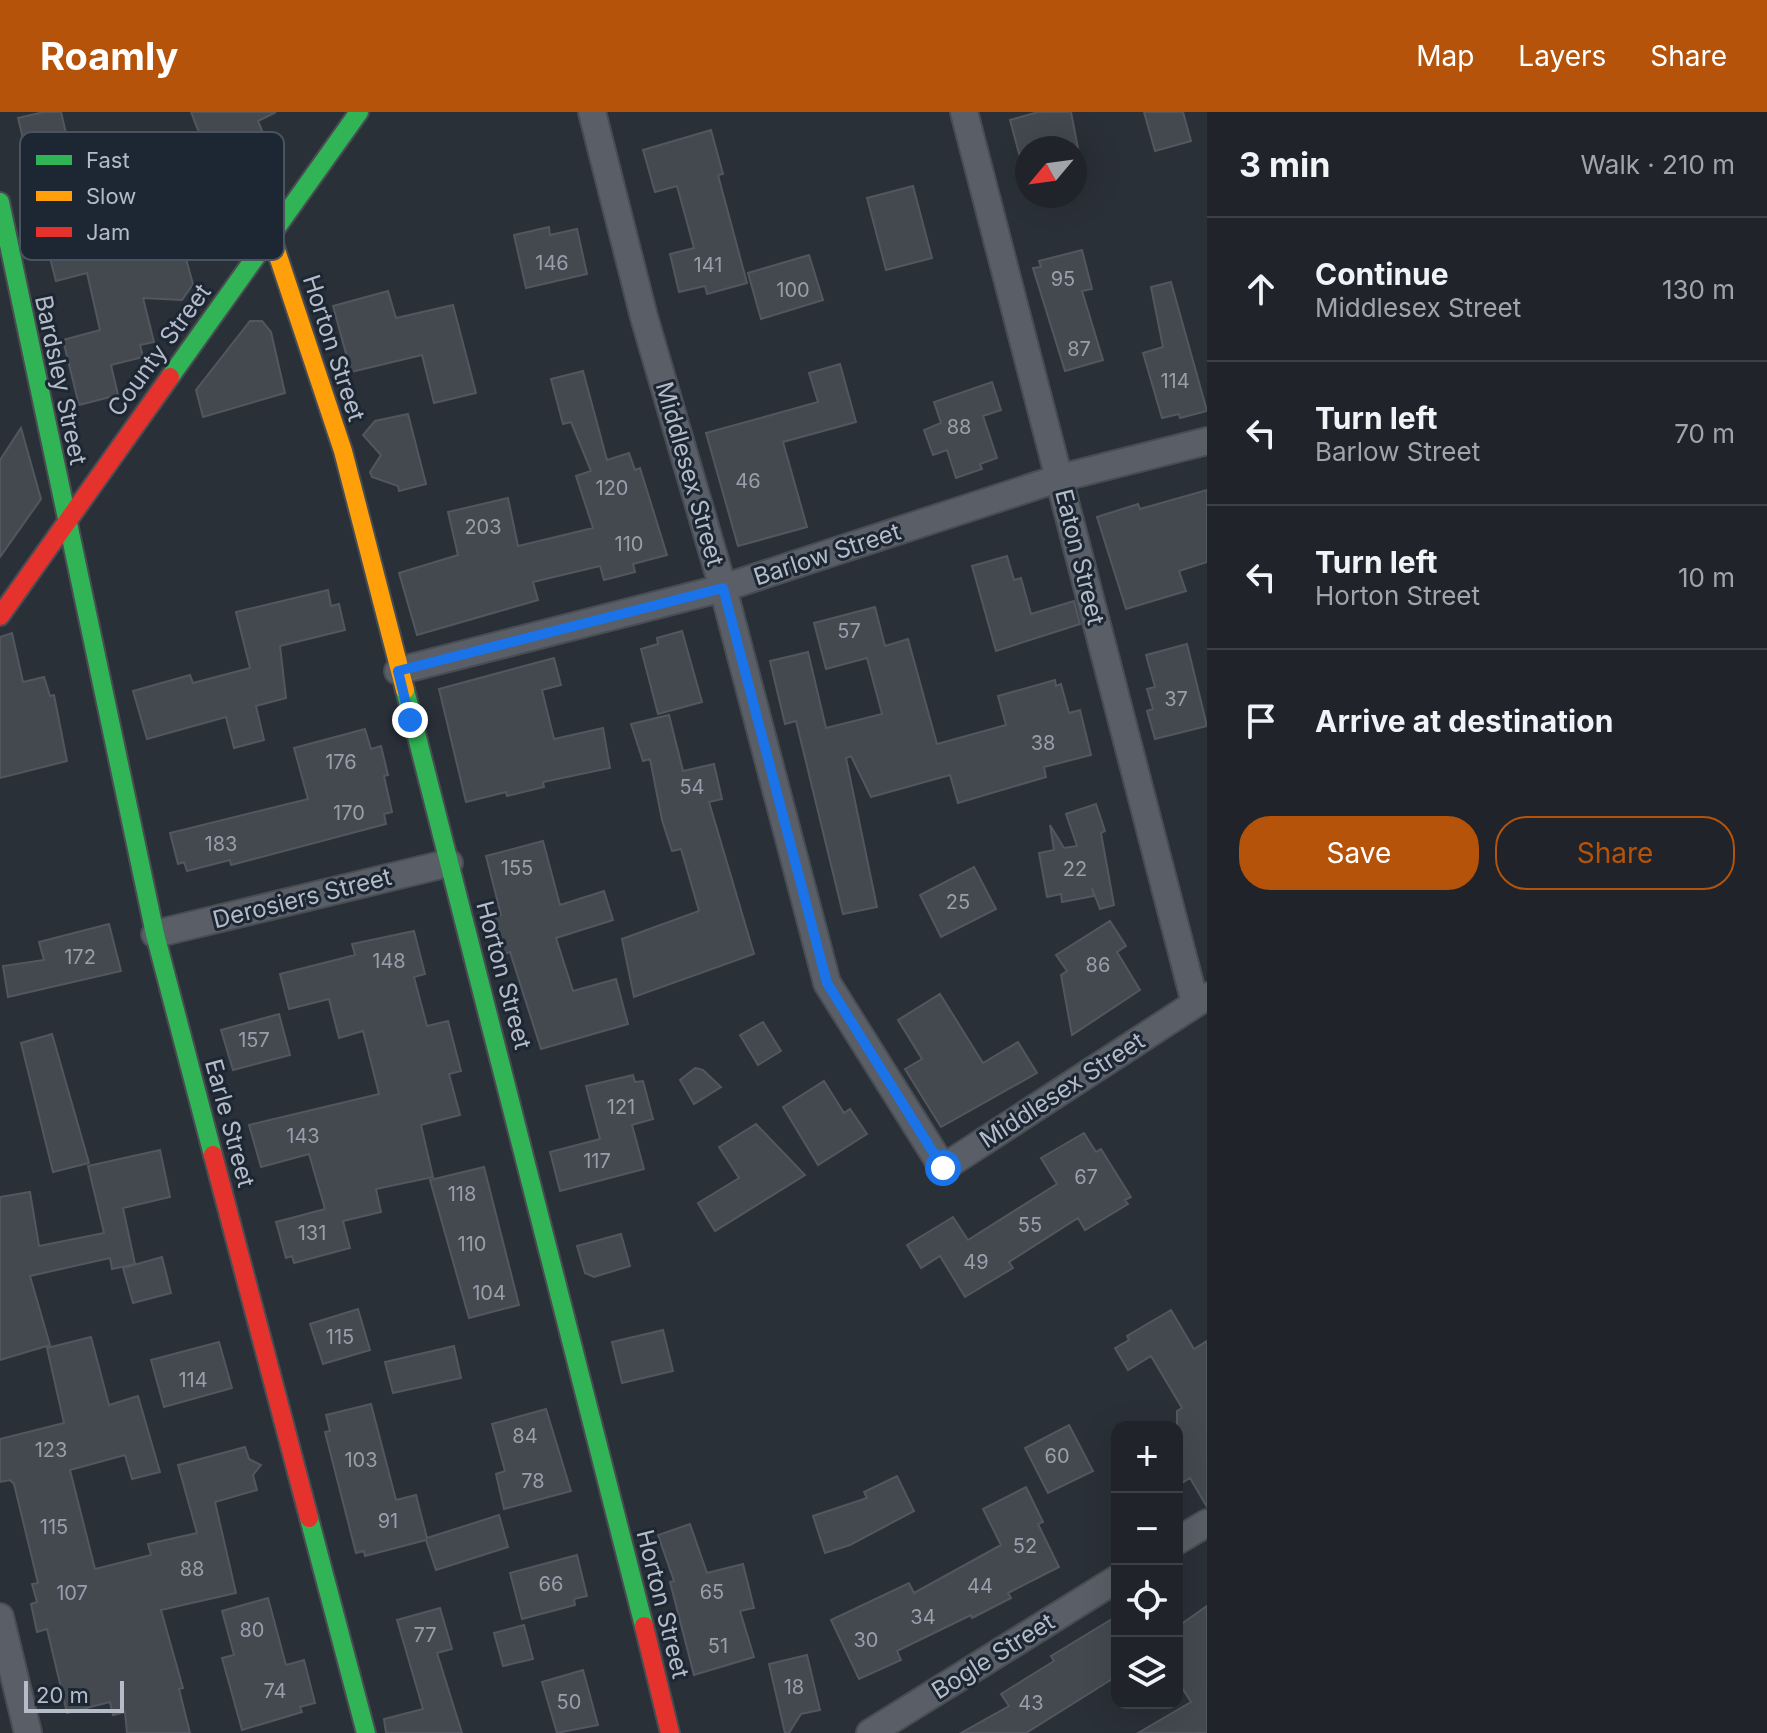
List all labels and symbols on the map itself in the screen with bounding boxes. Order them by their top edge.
legend [20,132,284,260]
north arrow [1015,136,1087,208]
text: Fast [86,147,130,173]
text: Slow [86,183,136,209]
text: Jam [86,219,130,245]
house number: 146 [535,251,569,275]
house number: 141 [694,253,722,277]
house number: 95 [1051,267,1075,291]
street label: Horton Street [297,271,371,425]
street label: County Street [101,278,217,422]
house number: 100 [776,278,810,302]
street label: Bardsley Street [29,293,93,468]
house number: 87 [1067,337,1091,361]
house number: 114 [1160,369,1190,393]
street label: Middlesex Street [650,378,730,570]
house number: 88 [947,415,971,439]
house number: 46 [735,469,761,493]
house number: 120 [596,476,628,500]
street label: Eaton Street [1049,486,1111,628]
house number: 203 [464,515,502,539]
street label: Barlow Street [750,517,904,591]
house number: 110 [615,532,643,556]
house number: 57 [837,619,861,643]
house number: 37 [1164,687,1188,711]
route end [392,702,428,738]
house number: 38 [1031,731,1055,755]
house number: 176 [325,750,357,774]
house number: 54 [679,775,705,799]
house number: 170 [333,801,365,825]
house number: 183 [205,832,237,856]
house number: 155 [501,856,533,880]
house number: 22 [1063,857,1087,881]
street label: Derosiers Street [210,862,394,934]
house number: 25 [946,890,970,914]
street label: Horton Street [470,898,538,1052]
house number: 172 [64,945,96,969]
house number: 148 [372,949,406,973]
house number: 86 [1086,953,1110,977]
street label: Middlesex Street [974,1026,1150,1154]
house number: 157 [238,1028,270,1052]
street label: Earle Street [199,1056,261,1190]
house number: 121 [607,1095,635,1119]
house number: 143 [286,1124,320,1148]
house number: 117 [583,1149,611,1173]
route start [925,1150,961,1186]
house number: 67 [1074,1165,1098,1189]
house number: 118 [448,1182,476,1206]
house number: 55 [1018,1213,1042,1237]
house number: 131 [298,1221,326,1245]
house number: 110 [458,1232,486,1256]
house number: 49 [963,1250,989,1274]
house number: 104 [472,1281,506,1305]
house number: 115 [326,1325,354,1349]
house number: 114 [178,1368,208,1392]
house number: 84 [512,1424,538,1448]
house number: 123 [35,1438,67,1462]
house number: 60 [1044,1444,1070,1468]
house number: 103 [344,1448,378,1472]
house number: 78 [521,1469,545,1493]
house number: 91 [378,1509,398,1533]
house number: 115 [40,1515,68,1539]
street label: Horton Street [631,1527,696,1682]
house number: 52 [1013,1534,1037,1558]
house number: 88 [180,1557,204,1581]
house number: 66 [539,1572,563,1596]
house number: 44 [967,1574,993,1598]
house number: 65 [700,1580,724,1604]
house number: 107 [56,1581,88,1605]
house number: 34 [910,1605,936,1629]
street label: Bogle Street [926,1607,1060,1705]
house number: 80 [240,1618,265,1642]
house number: 77 [413,1623,437,1647]
house number: 30 [854,1628,878,1652]
house number: 51 [708,1634,728,1658]
house number: 18 [784,1675,804,1699]
scale bar [24,1677,124,1713]
house number: 74 [263,1679,287,1703]
house number: 50 [557,1690,581,1714]
house number: 43 [1018,1691,1044,1715]

